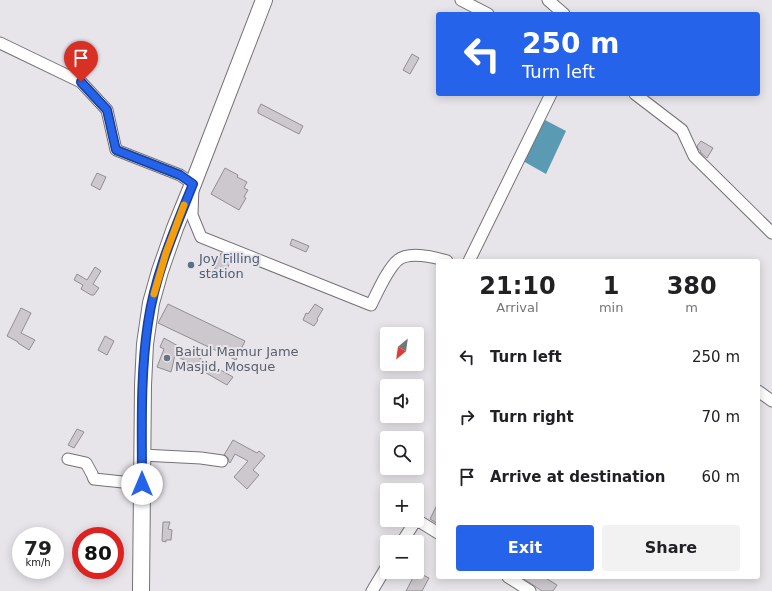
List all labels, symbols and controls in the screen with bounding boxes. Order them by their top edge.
text: 250 m [522,27,619,60]
icon: left [456,28,508,80]
pin [64,41,98,82]
icon: arrive [70,47,92,69]
text: Turn left [522,61,595,82]
place label: Joy Filling station [198,251,260,281]
marker: Joy Filling station [186,260,196,270]
text: 21:10 [479,272,556,300]
text: 1 [603,272,619,300]
text: 380 [667,272,717,300]
text: Arrival [496,300,539,315]
text: min [599,300,623,315]
text: m [685,300,698,315]
north arrow [380,327,424,371]
map controls [380,327,424,579]
place label: Baitul Mamur Jame Masjid, Mosque [175,344,299,374]
icon: left [456,346,478,368]
text: Turn left [490,348,562,366]
text: 250 m [692,348,740,366]
marker: Baitul Mamur Jame Masjid, Mosque [162,353,172,363]
button: sound [380,379,424,423]
icon: right [456,406,478,428]
text: Turn right [490,408,574,426]
text: 70 m [702,408,740,426]
button: search [380,431,424,475]
position arrow [121,463,163,505]
icon: arrive [456,466,478,488]
text: Arrive at destination [490,468,665,486]
text: 60 m [702,468,740,486]
button: + [380,483,424,527]
button: Exit [456,525,594,571]
button: Share [602,525,740,571]
speed limit sign: 80 [72,527,124,579]
button: − [380,535,424,579]
text: 79 [24,536,52,560]
text: km/h [25,557,51,568]

